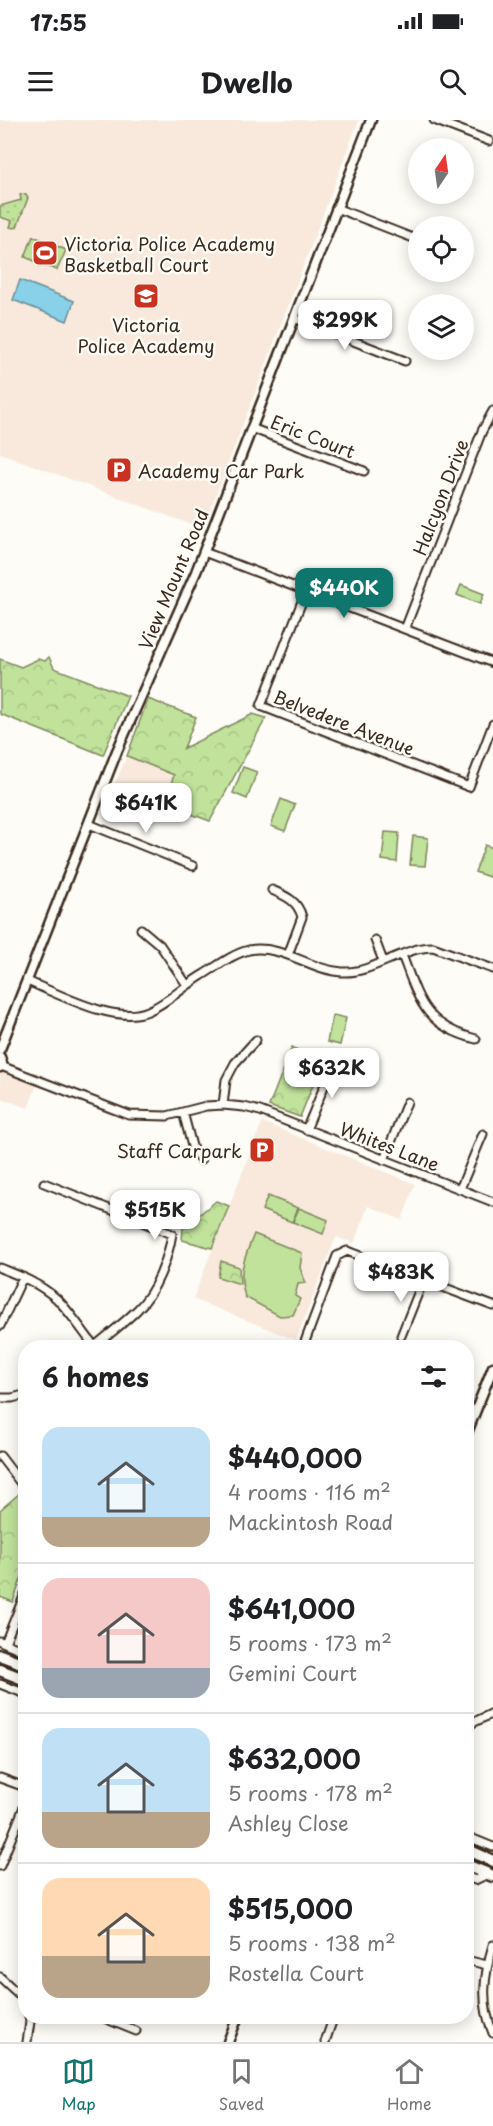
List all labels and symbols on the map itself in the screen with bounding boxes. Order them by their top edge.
north arrow [408,138,474,204]
place label: Victoria Police Academy Basketball Court [64,230,275,278]
sports icon: Victoria Police Academy Basketball Court [30,238,60,268]
school or university icon: Victoria Police Academy [131,281,161,311]
pin: $299K [303,300,387,351]
place label: Victoria Police Academy [77,311,215,359]
street label: Eric Court [267,408,359,464]
street label: Halcyon Drive [405,435,475,559]
parking icon: Academy Car Park [104,455,134,485]
place label: Academy Car Park [138,457,304,484]
street label: View Mount Road [131,504,215,654]
pin: $440K [302,568,386,619]
street label: Belvedere Avenue [270,683,418,761]
pin: $641K [104,783,188,834]
pin: $632K [290,1048,374,1099]
street label: Whites Lane [336,1115,444,1177]
parking icon: Staff Carpark [247,1135,277,1165]
place label: Staff Carpark [117,1137,242,1164]
pin: $515K [113,1190,197,1241]
pin: $483K [359,1252,443,1303]

